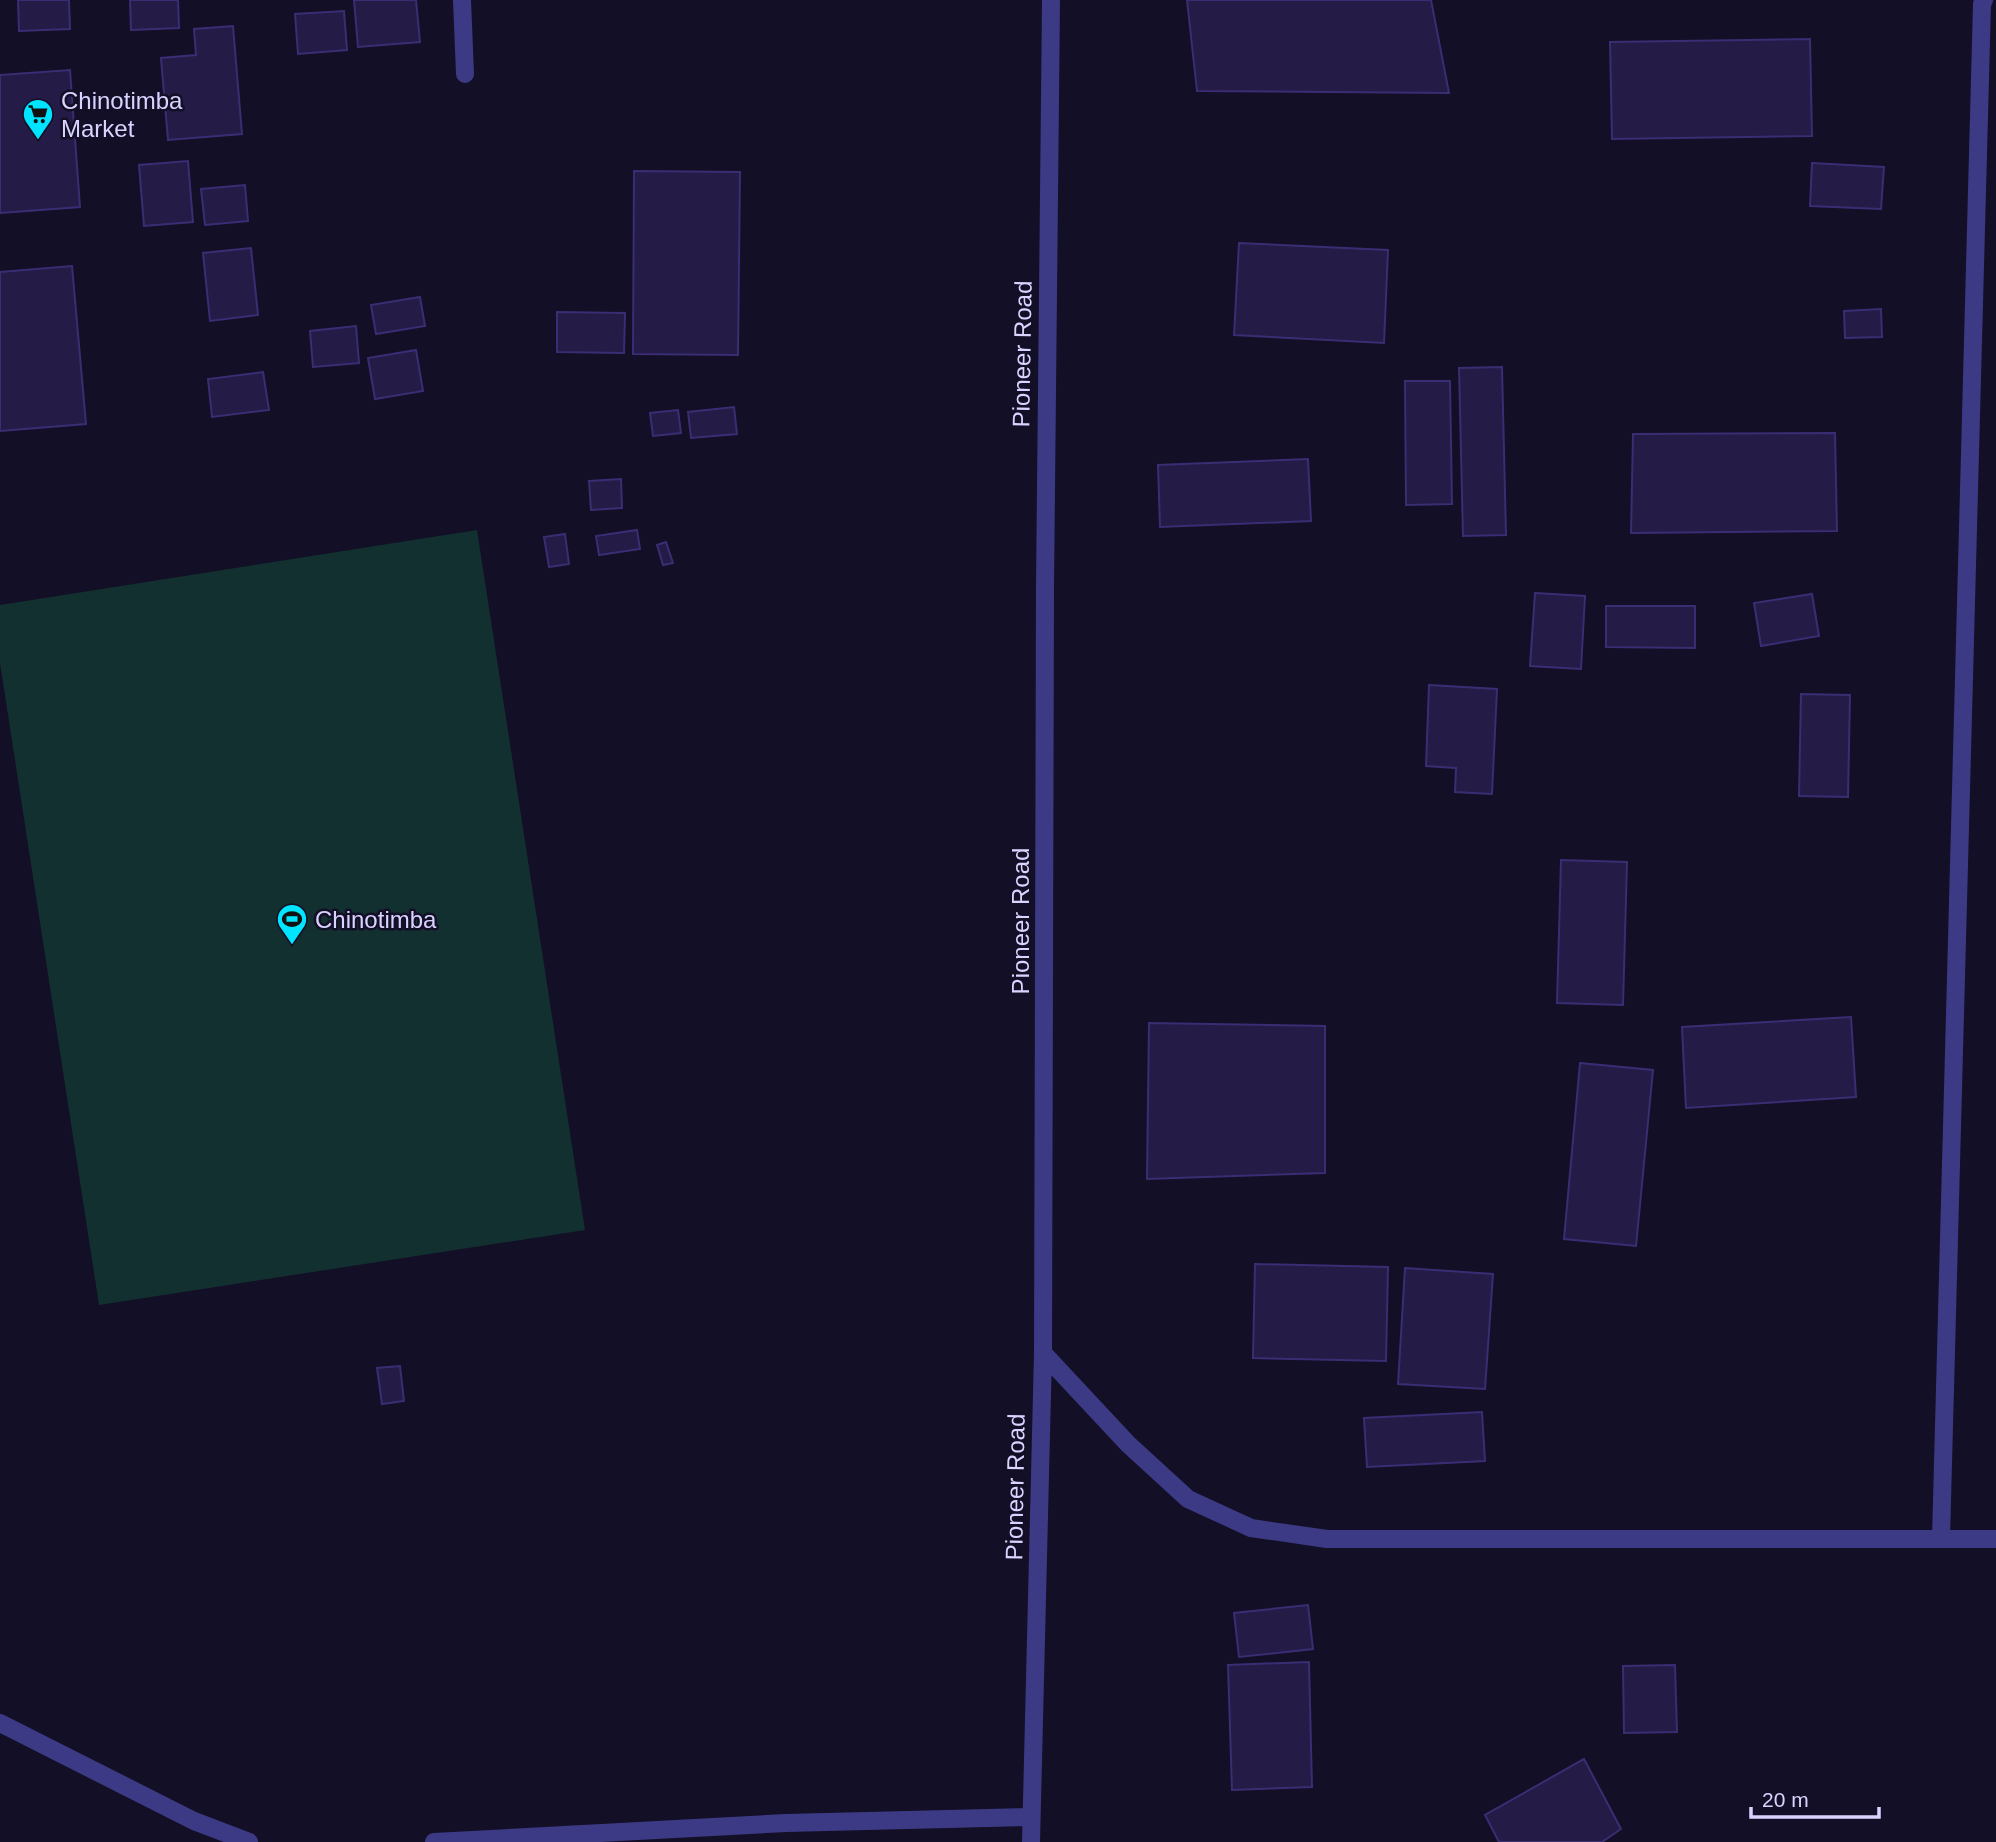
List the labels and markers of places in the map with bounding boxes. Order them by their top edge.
place label: Chinotimba Market [61,87,183,142]
supermarket icon: Chinotimba Market [21,97,55,141]
sports icon: Chinotimba [275,902,309,946]
place label: Chinotimba [315,906,437,933]

